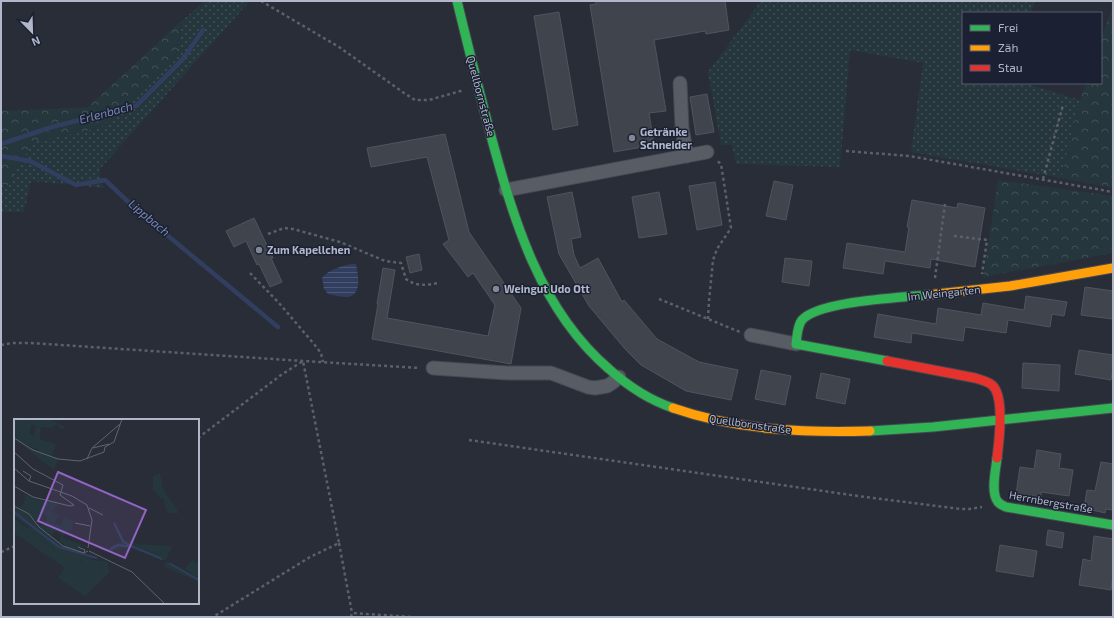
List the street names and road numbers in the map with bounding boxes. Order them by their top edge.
street label: Quellbornstraße [464,54,499,138]
street label: Im Weingarten [907,282,981,303]
street label: Quellbornstraße [708,411,792,437]
street label: Herrnbergstraße [1008,488,1094,515]

